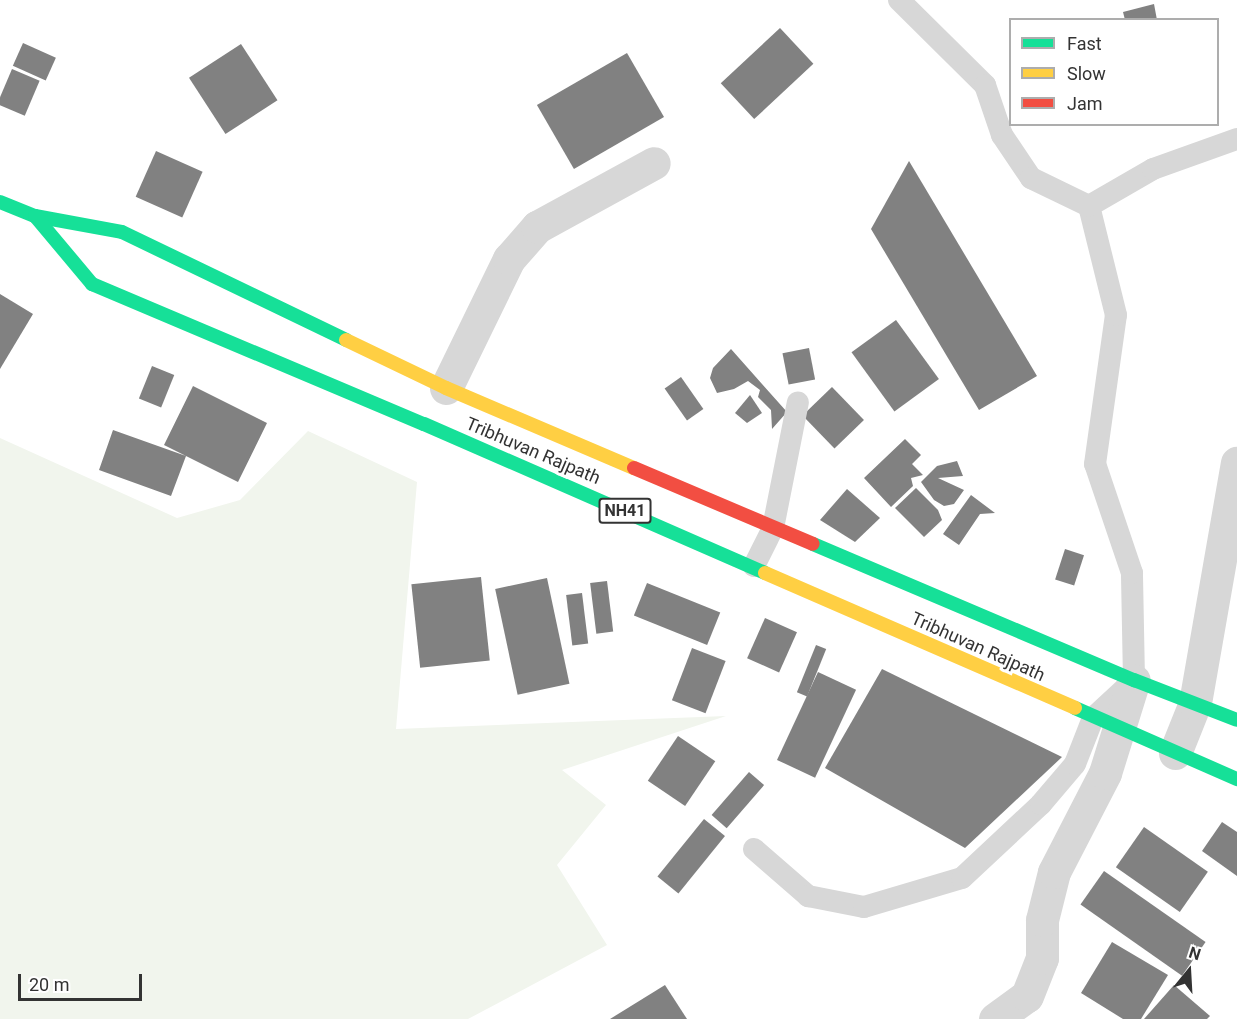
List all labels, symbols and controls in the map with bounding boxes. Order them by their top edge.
legend [1009,18,1219,126]
text: Fast [1067,33,1102,54]
text: Slow [1067,63,1106,84]
text: Jam [1067,93,1103,114]
street label: Tribhuvan Rajpath [462,413,604,489]
road number: NH41 [598,498,652,524]
street label: Tribhuvan Rajpath [908,608,1048,686]
north arrow [1159,941,1219,1001]
text: N [1186,943,1203,964]
scale bar [21,962,146,1000]
text: 20 m [29,974,69,995]

